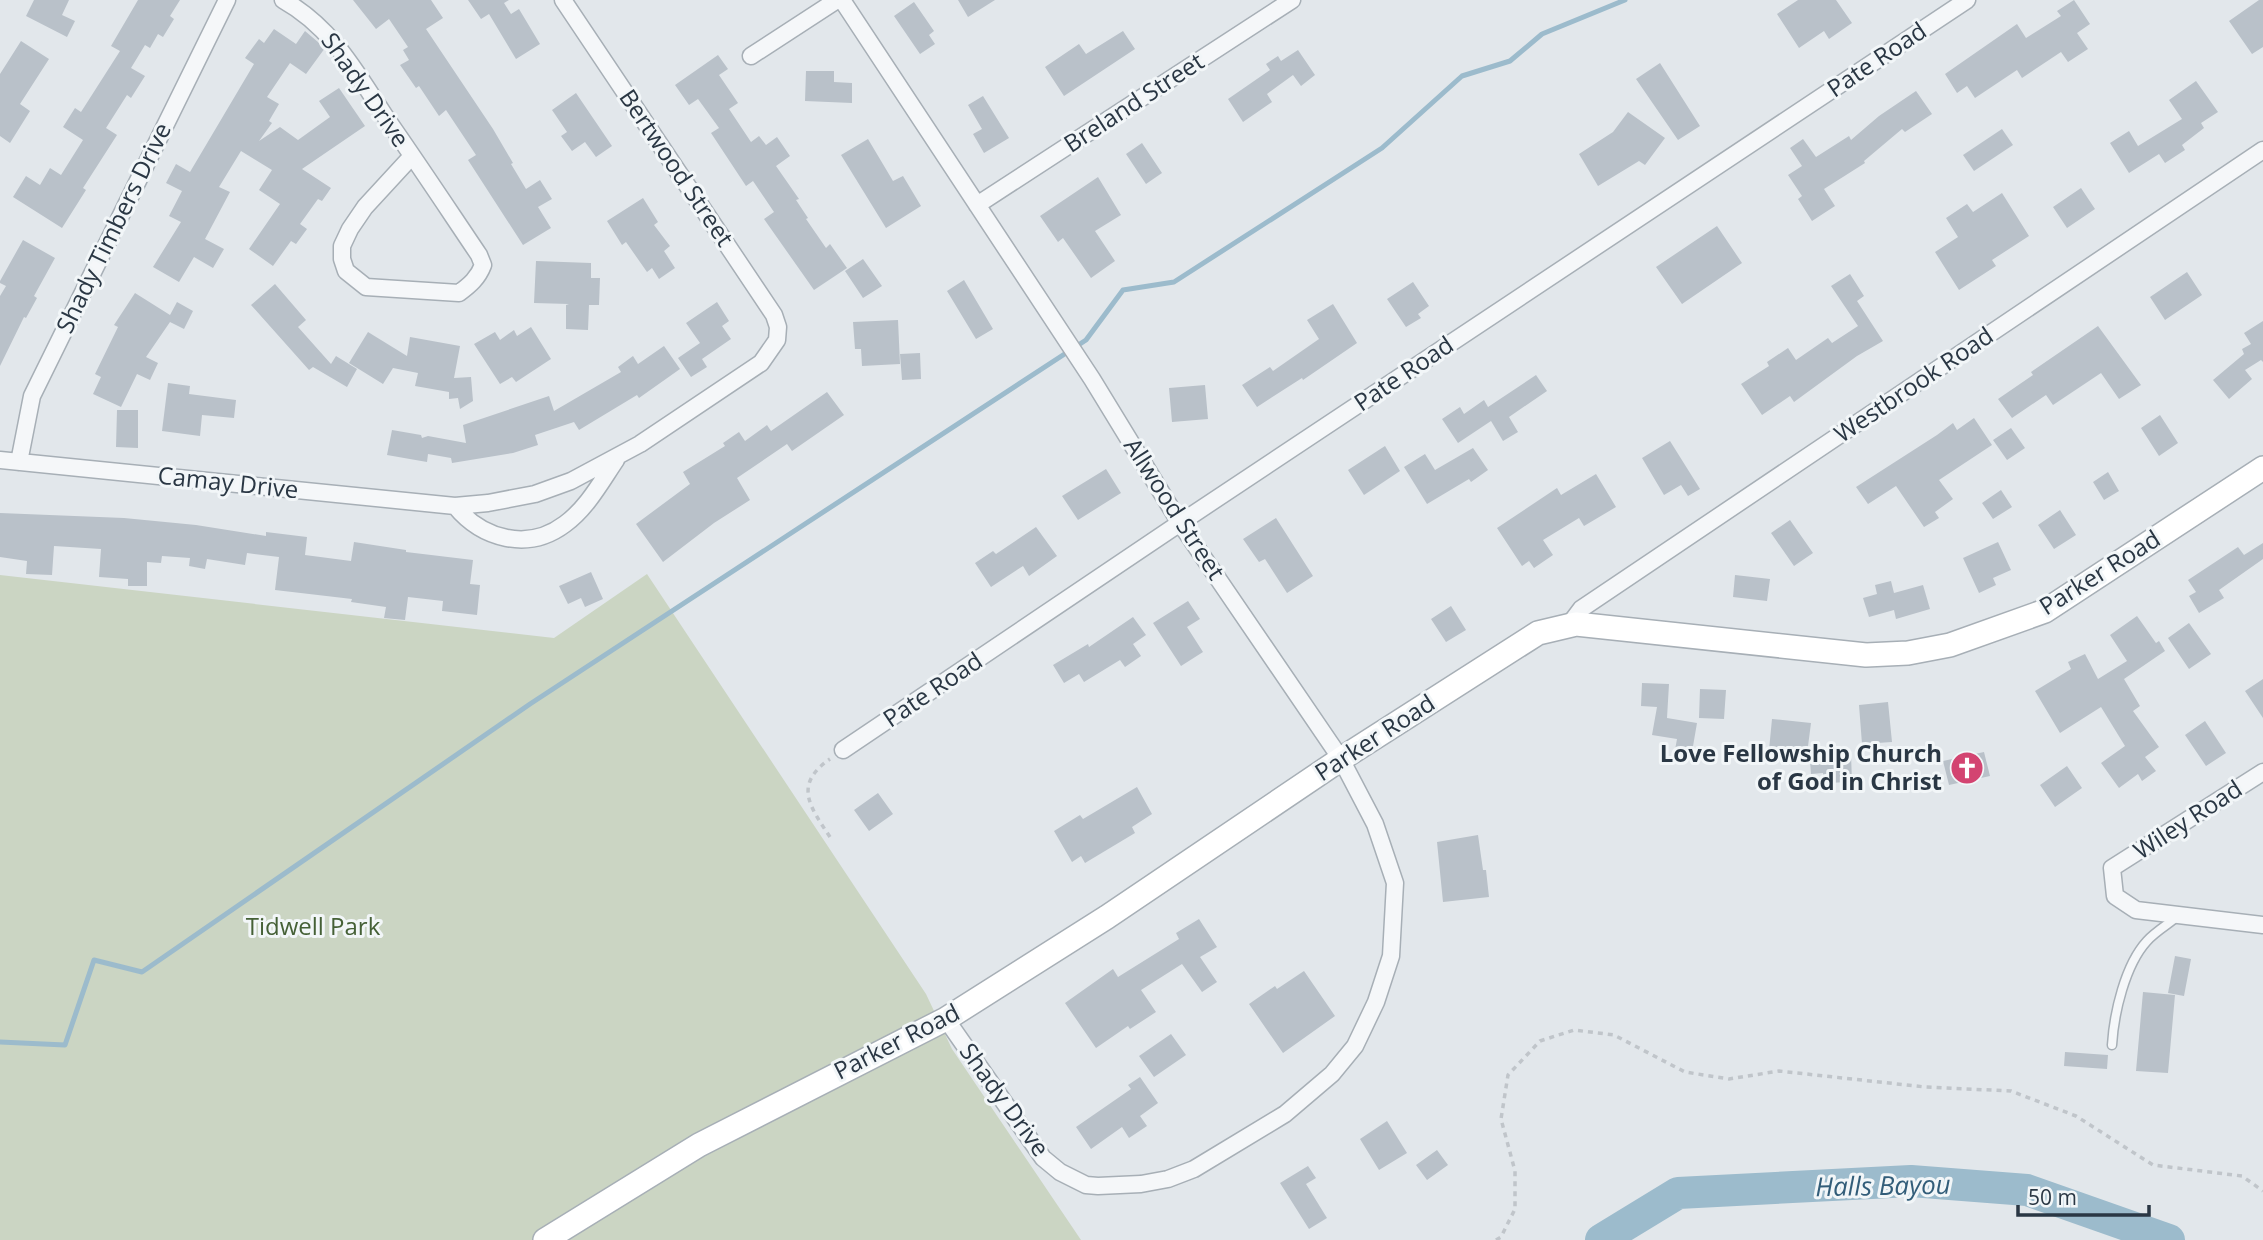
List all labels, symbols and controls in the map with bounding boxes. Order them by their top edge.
street label: Pate Road [1820,13,1932,104]
street label: Shady Drive [315,25,418,153]
street label: Breland Street [1057,44,1210,159]
street label: Bertwood Street [612,82,742,252]
street label: Shady Timbers Drive [47,117,178,338]
street label: Westbrook Road [1827,318,1999,449]
street label: Pate Road [1347,327,1459,418]
street label: Allwood Street [1117,431,1233,585]
street label: Camay Drive [156,458,300,505]
street label: Parker Road [2032,521,2166,622]
street label: Pate Road [876,643,988,734]
street label: Parker Road [1308,686,1441,788]
place label: Love Fellowship Church of God in Christ [1660,736,1942,797]
church icon: Love Fellowship Church of God in Christ [1948,749,1986,787]
street label: Wiley Road [2127,771,2248,866]
park label: Tidwell Park [246,909,381,942]
street label: Parker Road [828,995,965,1086]
street label: Shady Drive [953,1036,1058,1163]
water label: Halls Bayou [1815,1166,1951,1204]
scale bar [2018,1174,2149,1218]
text: 50 m [2028,1183,2077,1211]

